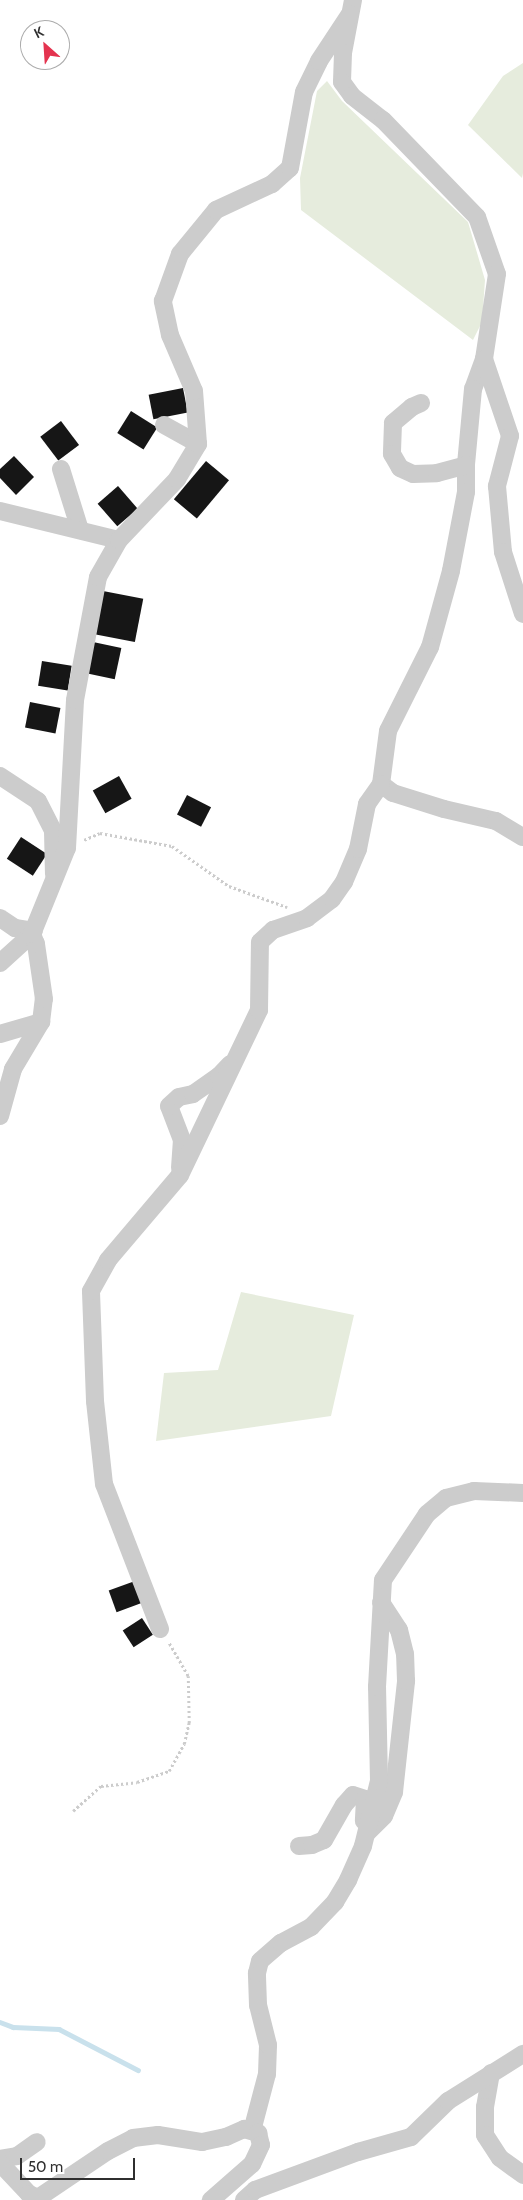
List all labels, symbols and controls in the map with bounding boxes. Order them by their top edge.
north arrow [20,20,70,70]
text: K [31,22,47,42]
scale bar [22,2148,138,2180]
text: 50 m [28,2158,63,2176]

